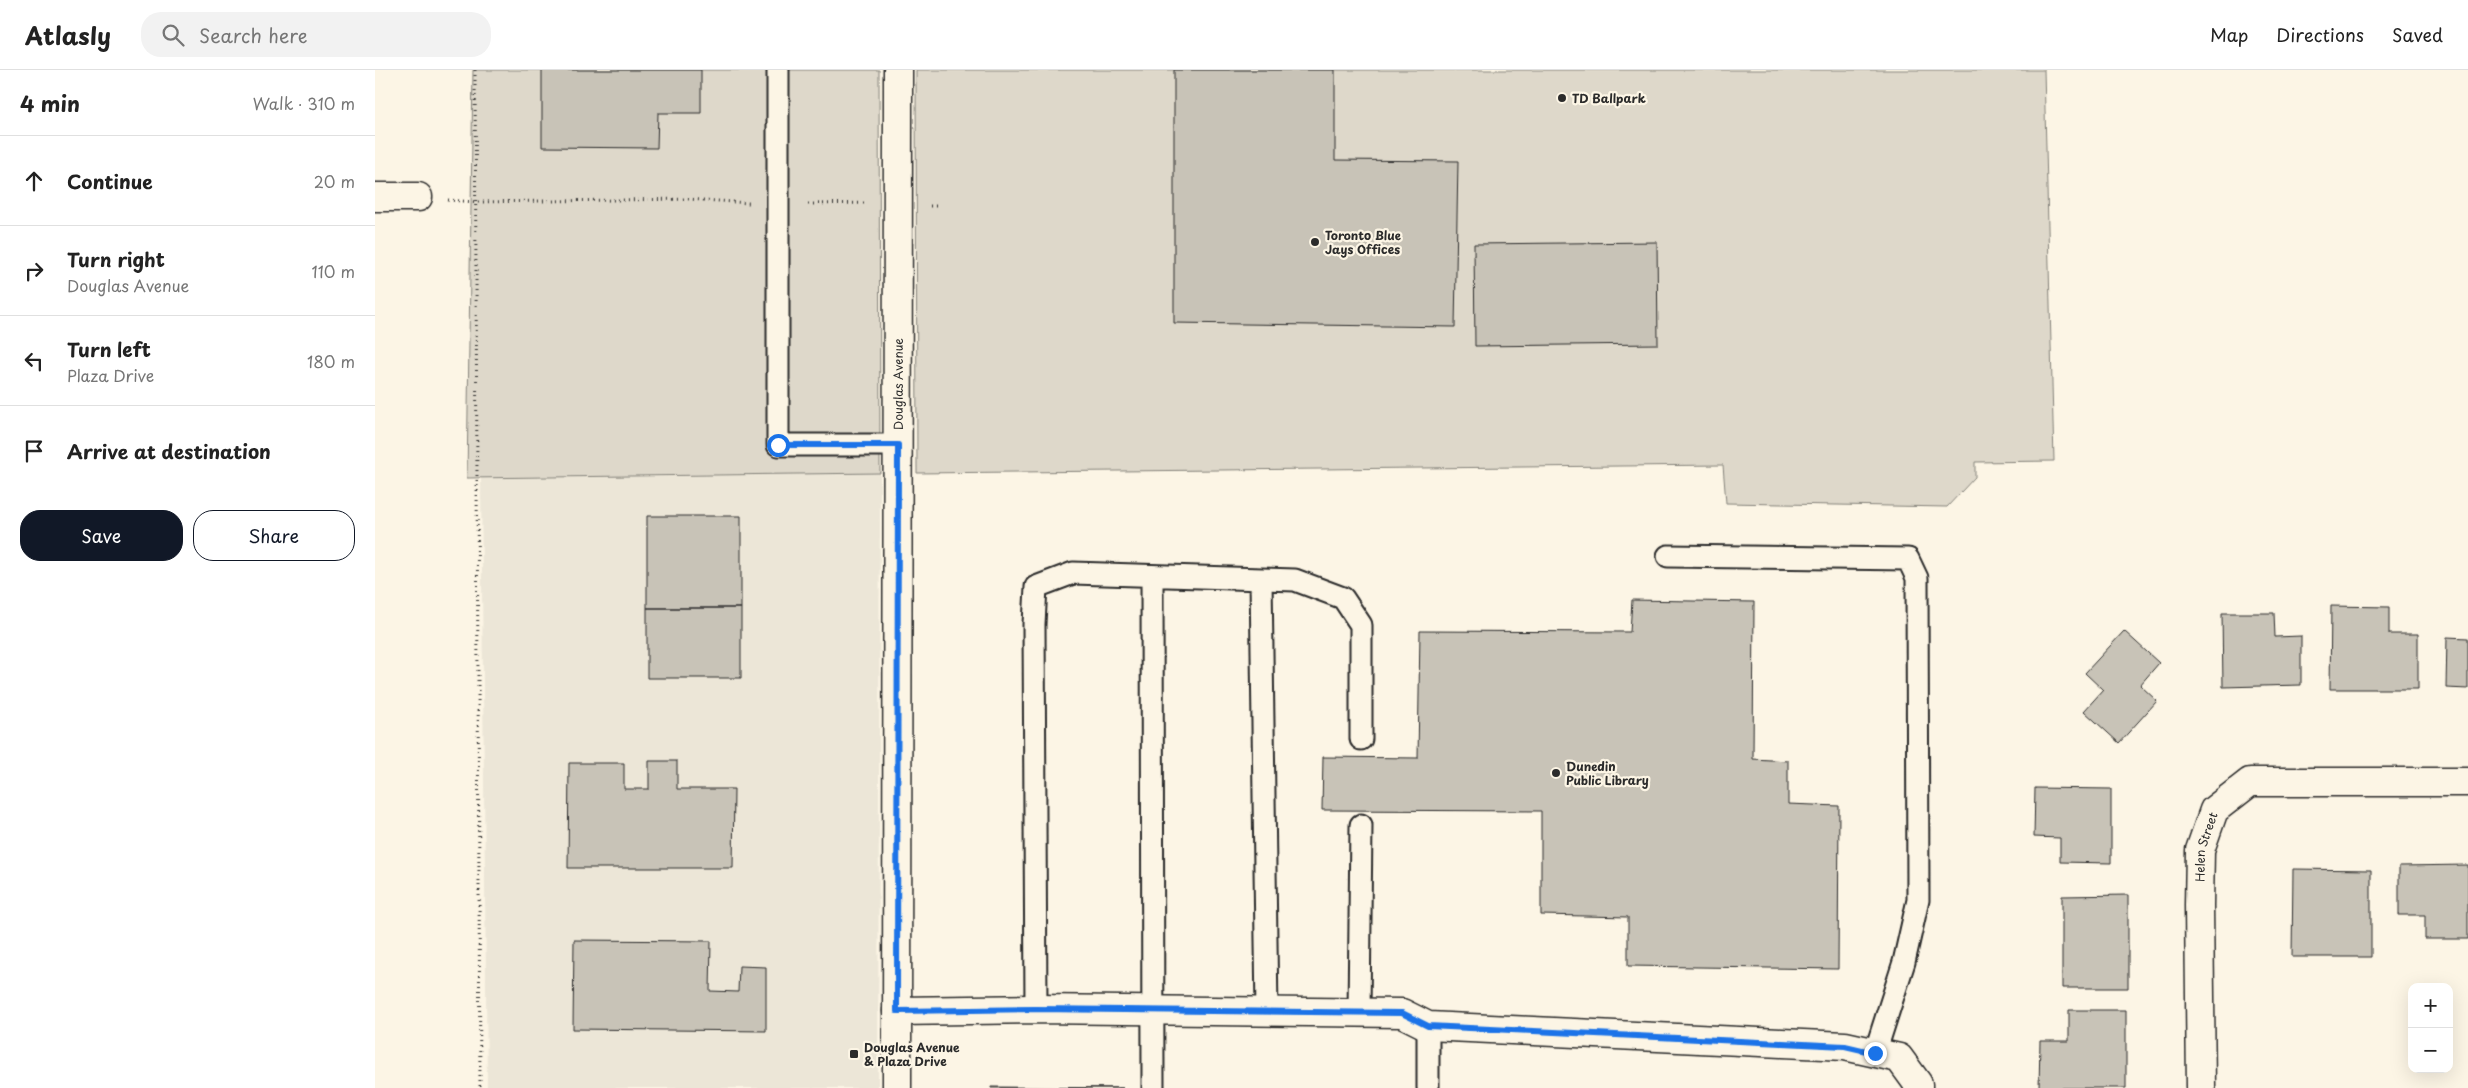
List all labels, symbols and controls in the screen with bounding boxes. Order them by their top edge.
search box [141,12,491,57]
text: Atlasly [25,17,111,53]
icon: search [159,21,187,49]
text: Search here [199,21,308,49]
text: Map [2210,21,2248,48]
text: Directions [2276,21,2364,48]
text: Saved [2392,21,2443,48]
text: 4 min [20,87,80,119]
place label: TD Ballpark [1572,89,1646,107]
text: Walk · 310 m [253,91,355,115]
marker: TD Ballpark [1556,92,1568,104]
icon: ahead [20,167,48,195]
text: Continue [67,167,153,195]
text: 20 m [314,169,355,193]
place label: Toronto Blue Jays Offices [1325,226,1401,258]
marker: Toronto Blue Jays Offices [1309,236,1321,248]
text: Turn right [67,245,165,273]
icon: right [20,257,48,285]
text: 110 m [312,259,355,283]
text: Douglas Avenue [67,273,189,297]
text: Turn left [67,335,151,363]
street label: Douglas Avenue [889,338,907,430]
icon: left [20,347,48,375]
text: 180 m [307,349,355,373]
text: Plaza Drive [67,363,154,387]
route start [767,434,790,457]
icon: arrive [20,437,48,465]
text: Arrive at destination [67,437,271,465]
button: Save [20,510,183,561]
button: Share [193,510,355,561]
place label: Dunedin Public Library [1566,757,1649,789]
marker: Dunedin Public Library [1550,767,1562,779]
street label: Helen Street [2190,809,2222,882]
map controls [2408,983,2453,1073]
button: + [2408,983,2453,1028]
button: − [2408,1028,2453,1073]
place label: Douglas Avenue & Plaza Drive [864,1038,960,1070]
route end [1864,1042,1887,1065]
marker: Douglas Avenue & Plaza Drive [848,1048,860,1060]

